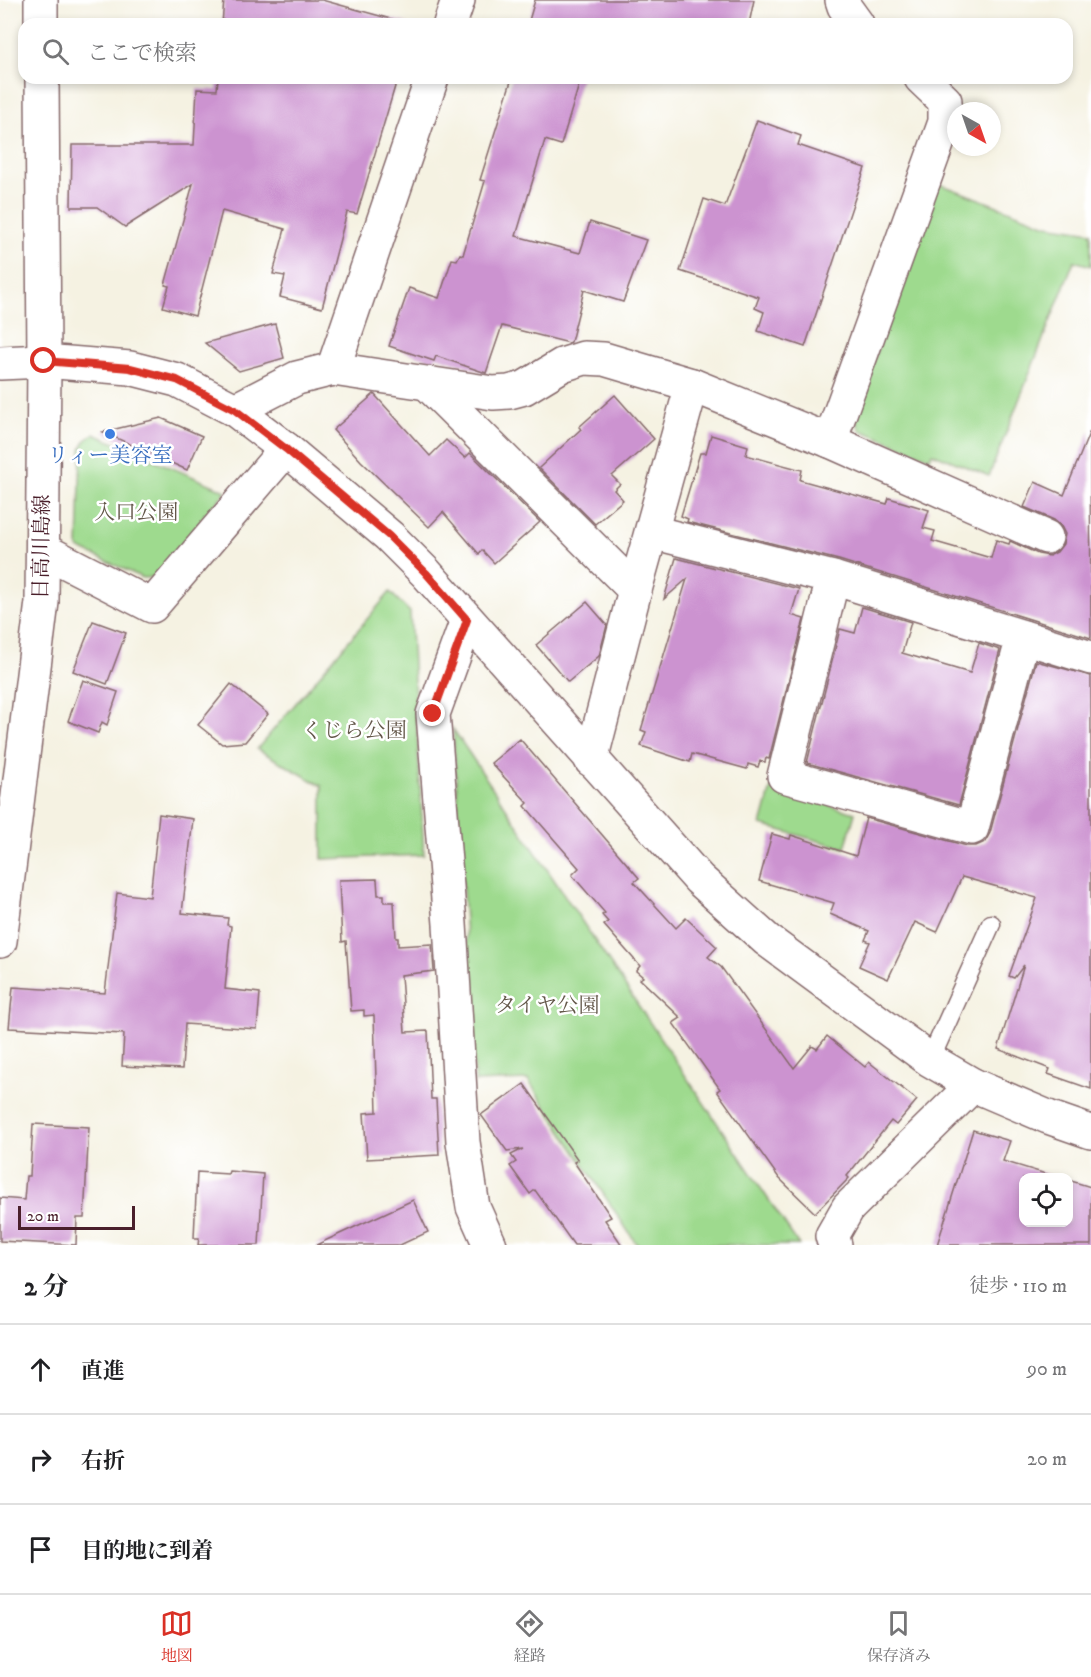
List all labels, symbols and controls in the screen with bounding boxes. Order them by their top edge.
search box [18,18,1073,84]
icon: search [39,35,72,68]
text: ここで検索 [87,40,197,67]
north arrow [947,102,1001,156]
route start [30,347,56,373]
marker: リィー美容室 [103,427,117,441]
place label: リィー美容室 [47,443,173,469]
street label: 日高川島線 [28,494,56,600]
park label: 入口公園 [94,500,178,526]
route end [419,700,445,726]
park label: くじら公園 [302,718,407,744]
park label: タイヤ公園 [495,993,599,1019]
map controls [1019,1173,1073,1227]
button: locate [1019,1173,1073,1227]
scale bar [18,1203,135,1230]
text: 20 m [27,1206,59,1226]
text: 2 分 [24,1271,68,1304]
text: 徒歩 · 110 m [969,1274,1067,1299]
icon: ahead [24,1353,57,1386]
text: 90 m [1027,1357,1067,1382]
text: 直進 [81,1358,125,1385]
icon: right [24,1443,57,1476]
text: 20 m [1027,1447,1067,1472]
text: 右折 [81,1448,125,1475]
icon: arrive [24,1533,57,1566]
text: 目的地に到着 [81,1538,213,1565]
tab: 地図 [160,1607,193,1666]
tab: 経路 [513,1607,546,1666]
tab: 保存済み [867,1607,931,1666]

